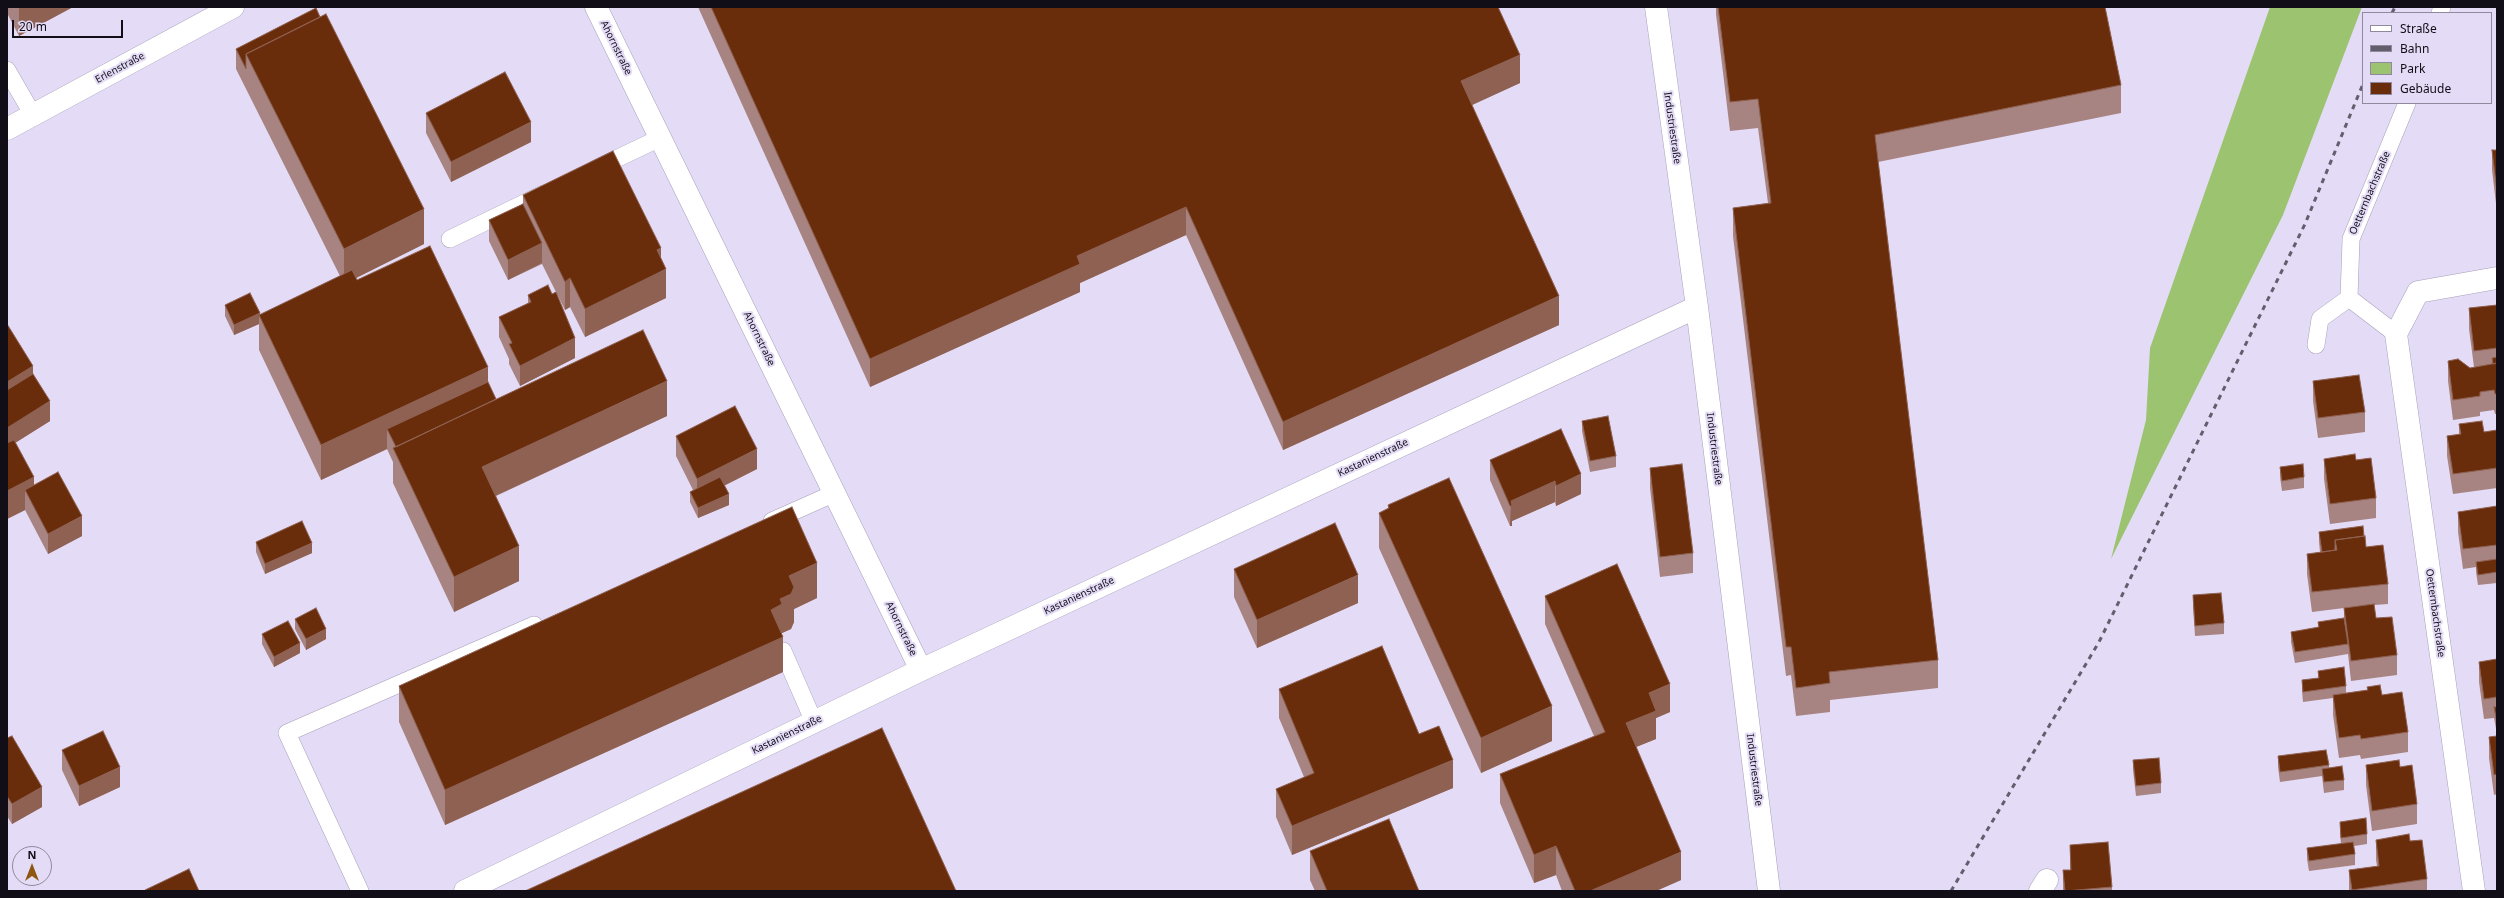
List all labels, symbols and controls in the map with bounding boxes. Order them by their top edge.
scale bar [14,12,125,38]
legend [2362,12,2492,104]
text: 20 m [19,18,47,35]
street label: Ahornstraße [598,19,634,77]
text: Straße [2400,20,2437,37]
text: Bahn [2400,40,2429,57]
street label: Erlenstraße [93,50,147,86]
text: Park [2400,60,2425,77]
text: Gebäude [2400,80,2451,97]
street label: Industriestraße [1661,91,1683,165]
street label: Oetternbachstraße [2347,150,2393,236]
street label: Ahornstraße [741,310,777,368]
street label: Industriestraße [1704,412,1724,486]
street label: Kastanienstraße [1336,436,1410,480]
street label: Oetternbachstraße [2423,568,2447,658]
street label: Kastanienstraße [1042,574,1116,618]
street label: Ahornstraße [883,600,919,658]
street label: Kastanienstraße [750,713,824,757]
street label: Industriestraße [1744,733,1764,807]
north arrow [12,846,52,886]
text: N [28,847,36,862]

